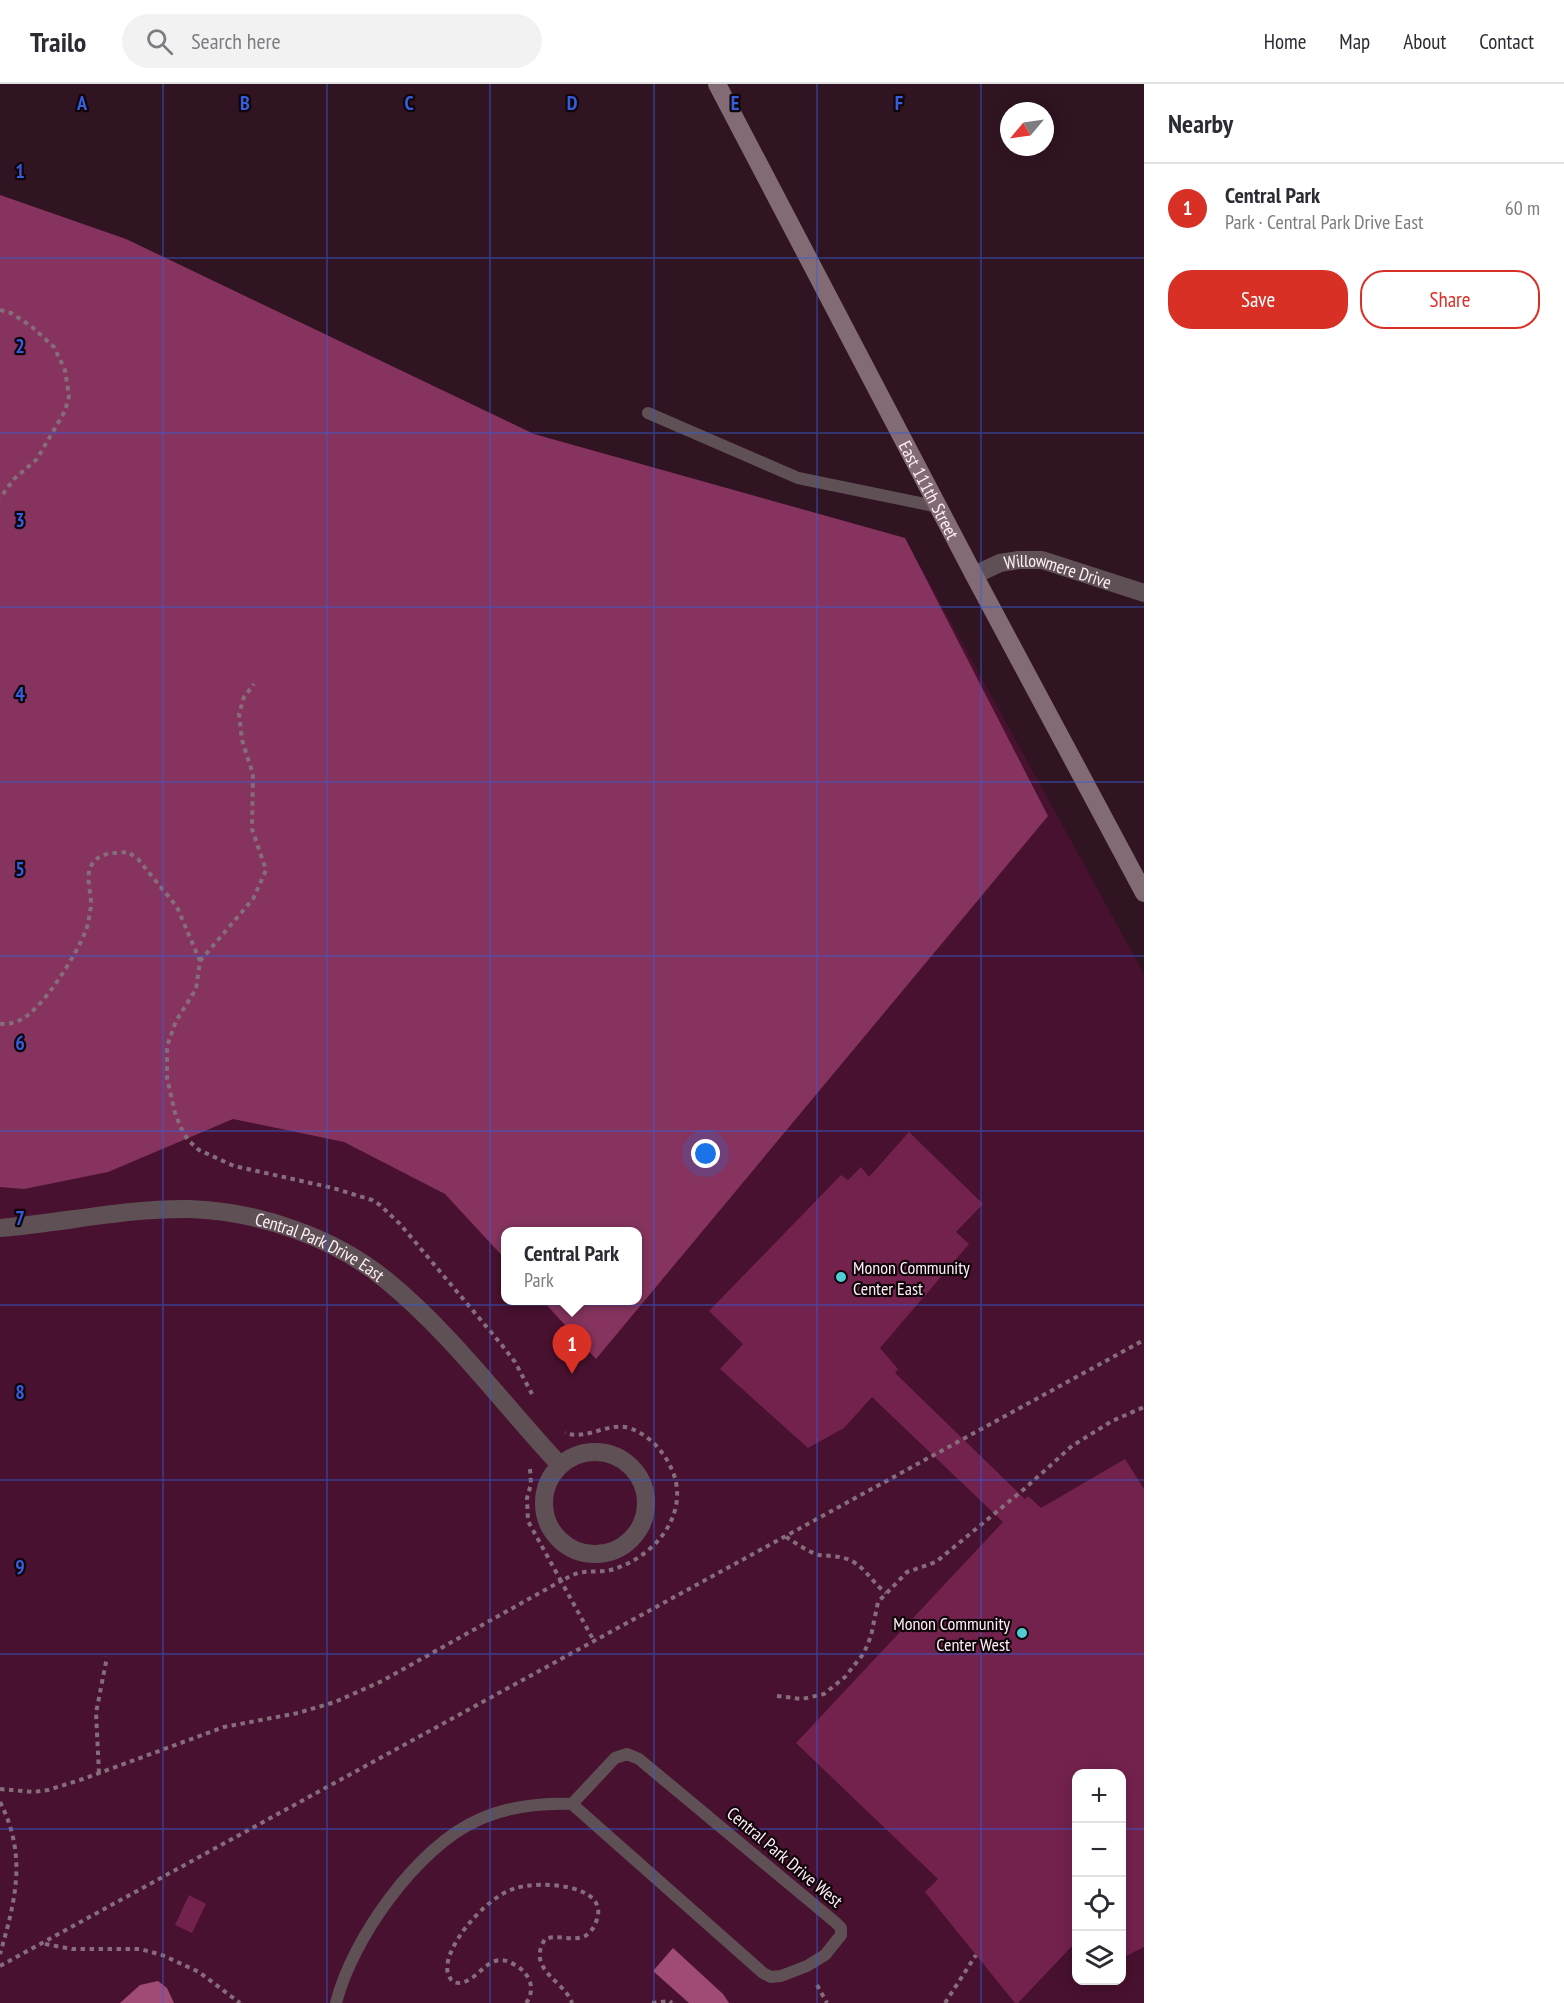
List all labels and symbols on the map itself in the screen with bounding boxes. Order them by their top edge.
text: A [76,90,88,116]
text: B [240,90,250,116]
text: C [404,90,414,116]
text: D [567,90,578,116]
text: E [731,90,739,116]
text: F [895,90,903,116]
north arrow [1000,102,1054,156]
text: 1 [15,158,25,184]
text: 2 [15,333,25,359]
street label: East 111th Street [894,437,965,543]
text: 3 [15,507,25,533]
street label: Willowmere Drive [1002,549,1115,593]
text: 4 [15,681,25,707]
text: 5 [15,856,25,882]
text: 6 [15,1030,25,1056]
your location [691,1139,720,1168]
text: 7 [15,1205,25,1231]
street label: Central Park Drive East [253,1207,390,1286]
place label: Monon Community Center East [853,1256,970,1300]
marker: Monon Community Center East [834,1270,848,1284]
pin: 1 [552,1324,592,1374]
text: 8 [15,1379,25,1405]
text: 9 [15,1554,25,1580]
place label: Monon Community Center West [893,1612,1010,1656]
marker: Monon Community Center West [1015,1626,1029,1640]
street label: Central Park Drive West [722,1802,848,1912]

